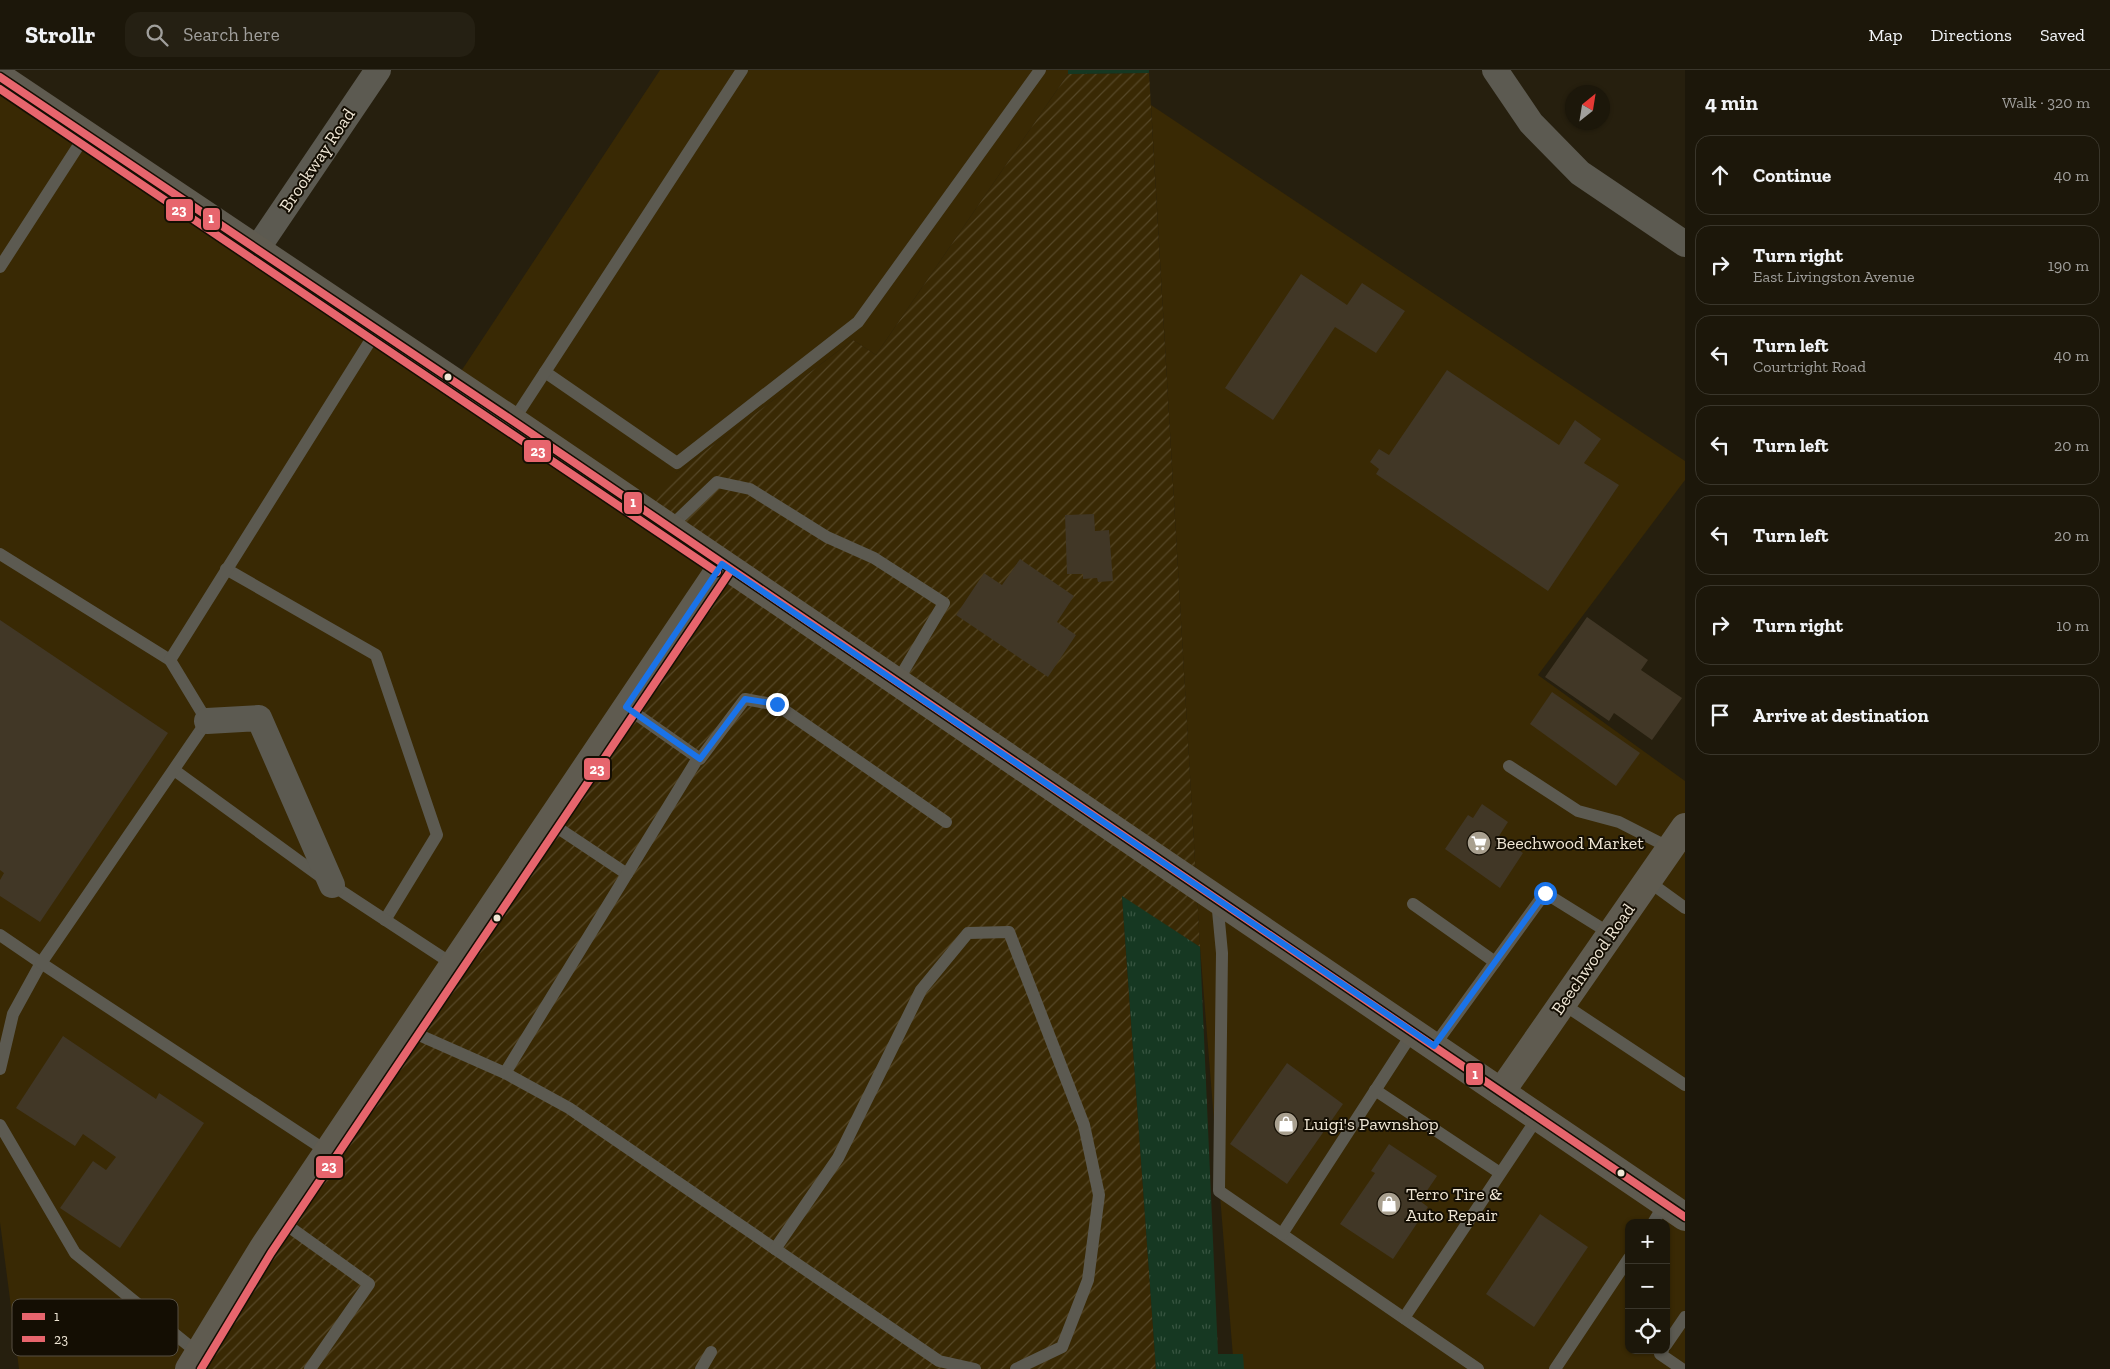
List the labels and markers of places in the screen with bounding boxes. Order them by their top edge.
unlabelled marker [443,372,453,382]
supermarket icon: Beechwood Market [1466,830,1492,856]
place label: Beechwood Market [1496,832,1644,854]
unlabelled marker [492,913,502,923]
shop icon: Luigi's Pawnshop [1273,1111,1299,1137]
place label: Luigi's Pawnshop [1304,1113,1439,1135]
unlabelled marker [1616,1168,1626,1178]
place label: Terro Tire & Auto Repair [1406,1183,1502,1226]
shop icon: Terro Tire & Auto Repair [1376,1191,1402,1217]

